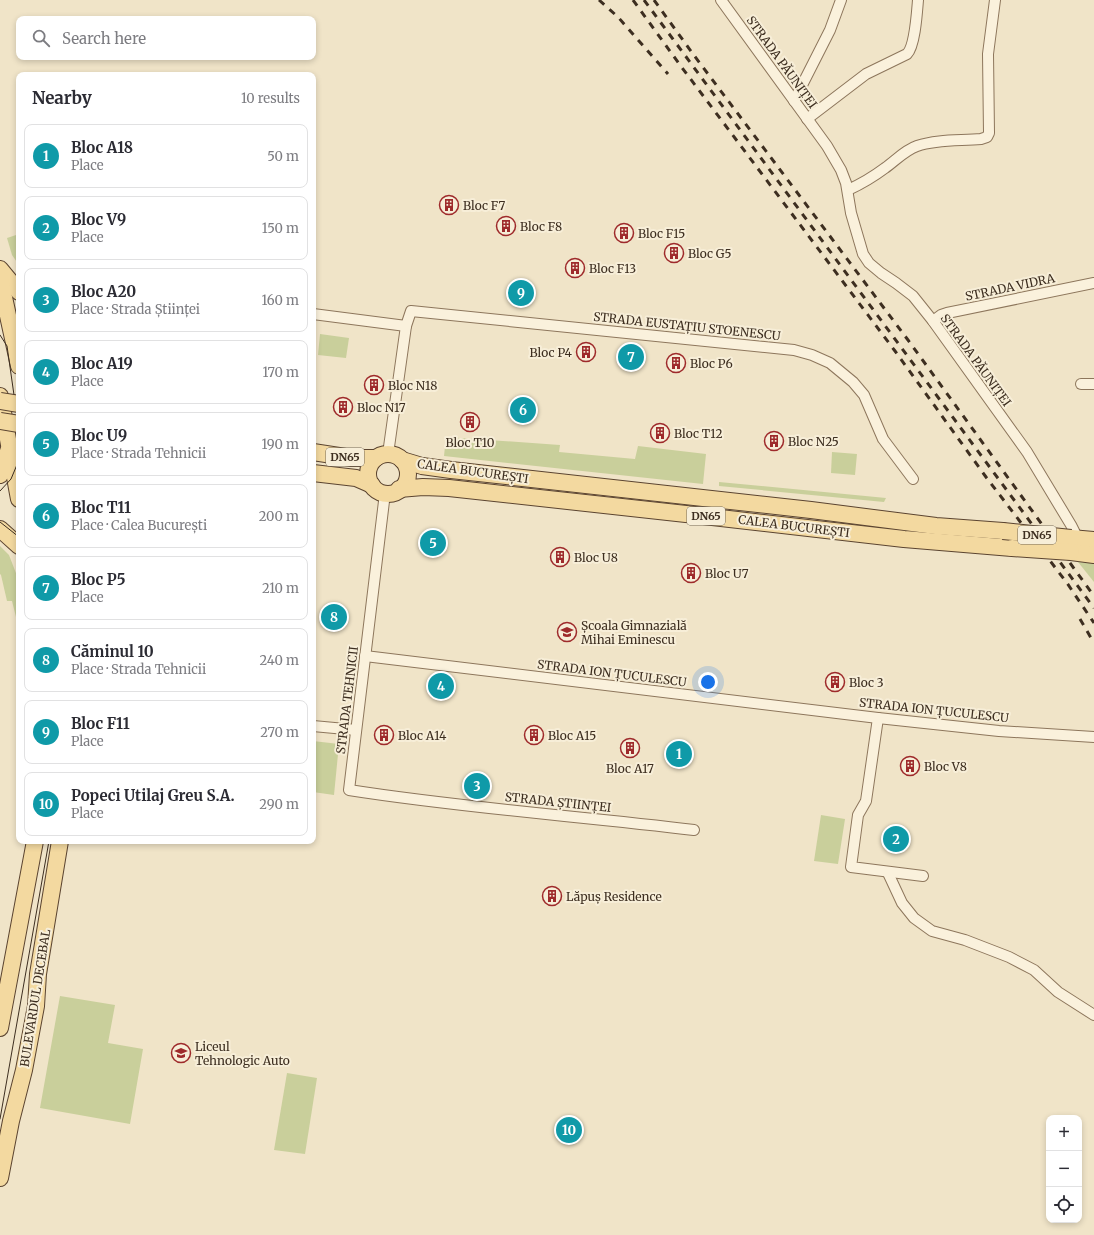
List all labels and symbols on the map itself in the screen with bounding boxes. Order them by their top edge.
street label: STRADA PĂUNIȚEI [743,12,821,112]
building icon: Bloc F7 [438,194,460,216]
place label: Bloc F7 [463,198,505,213]
building icon: Bloc F8 [495,215,517,237]
place label: Bloc F8 [520,219,562,234]
building icon: Bloc F15 [613,222,635,244]
place label: Bloc F15 [638,226,685,241]
building icon: Bloc G5 [663,242,685,264]
place label: Bloc G5 [688,246,731,261]
building icon: Bloc F13 [564,257,586,279]
place label: Bloc F13 [589,261,636,276]
street label: STRADA VIDRA [964,270,1057,304]
pin: 9 [508,278,534,308]
street label: STRADA EUSTAȚIU STOENESCU [593,309,782,344]
street label: STRADA PĂUNIȚEI [937,310,1015,410]
building icon: Bloc P4 [575,341,597,363]
pin: 7 [618,342,644,372]
place label: Bloc P4 [530,345,573,360]
building icon: Bloc P6 [665,352,687,374]
place label: Bloc P6 [690,356,733,371]
building icon: Bloc N18 [363,374,385,396]
place label: Bloc N18 [388,378,437,393]
pin: 6 [510,395,536,425]
building icon: Bloc N17 [332,396,354,418]
place label: Bloc N17 [357,400,406,415]
building icon: Bloc T10 [459,411,481,433]
building icon: Bloc T12 [649,422,671,444]
place label: Bloc T12 [674,426,723,441]
building icon: Bloc N25 [763,430,785,452]
place label: Bloc N25 [788,434,839,449]
place label: Bloc T10 [446,435,495,450]
road number: DN65 [326,448,364,466]
street label: CALEA BUCUREȘTI [416,456,530,487]
road number: DN65 [687,507,725,525]
street label: CALEA BUCUREȘTI [737,512,851,541]
road number: DN65 [1018,526,1056,544]
pin: 5 [420,528,446,558]
building icon: Bloc U8 [549,546,571,568]
place label: Bloc U8 [574,550,618,565]
building icon: Bloc U7 [680,562,702,584]
place label: Bloc U7 [705,566,749,581]
pin: 8 [321,602,347,632]
place label: Școala Gimnazială Mihai Eminescu [581,618,687,647]
school or university icon: Școala Gimnazială Mihai Eminescu [556,621,578,643]
street label: STRADA TEHNICII [333,645,361,755]
street label: STRADA ION ȚUCULESCU [536,656,688,691]
pin: 4 [428,671,454,701]
building icon: Bloc 3 [824,671,846,693]
your location [698,672,718,692]
place label: Bloc 3 [849,675,884,690]
street label: STRADA ION ȚUCULESCU [858,695,1010,726]
building icon: Bloc A14 [373,724,395,746]
building icon: Bloc A15 [523,724,545,746]
place label: Bloc A14 [398,728,447,743]
place label: Bloc A15 [548,728,596,743]
building icon: Bloc A17 [619,737,641,759]
pin: 1 [666,739,692,769]
building icon: Bloc V8 [899,755,921,777]
place label: Bloc V8 [924,759,967,774]
place label: Bloc A17 [606,761,654,776]
pin: 3 [464,771,490,801]
street label: STRADA ȘTIINȚEI [504,789,612,816]
pin: 2 [883,824,909,854]
building icon: Lăpuș Residence [541,885,563,907]
place label: Lăpuș Residence [566,889,662,905]
street label: BULEVARDUL DECEBAL [17,927,53,1068]
place label: Liceul Tehnologic Auto [195,1039,290,1068]
school or university icon: Liceul Tehnologic Auto [170,1042,192,1064]
pin: 10 [556,1115,582,1145]

